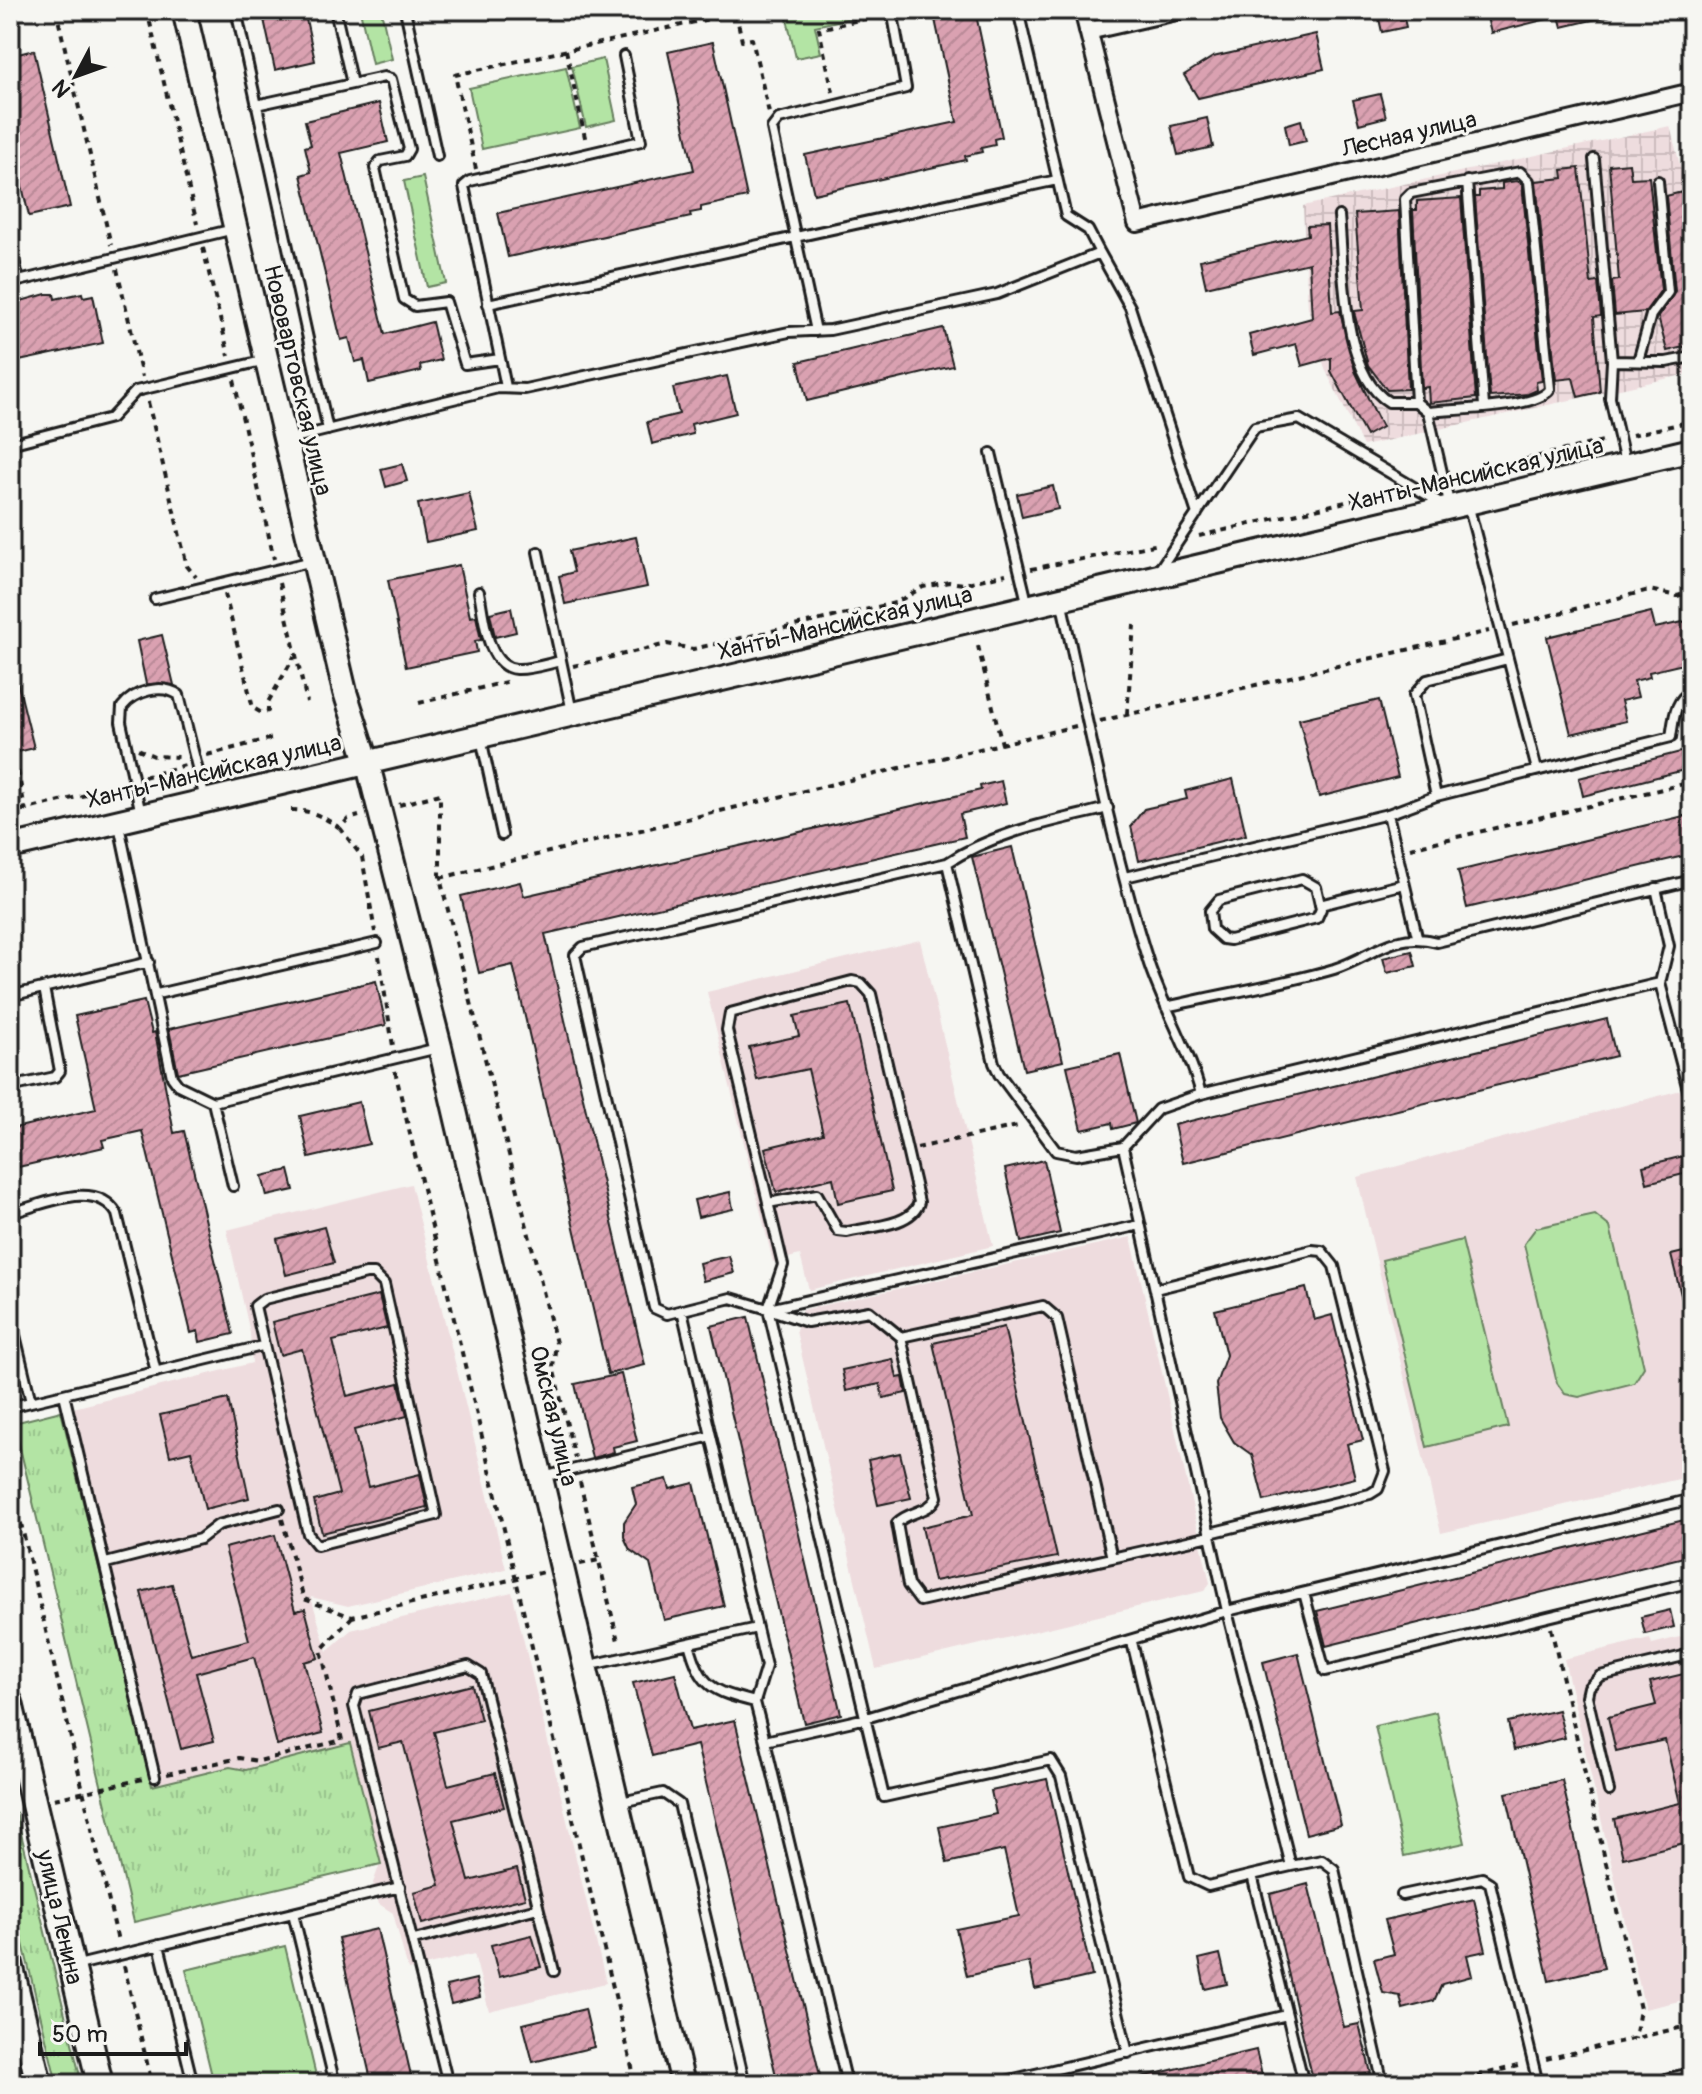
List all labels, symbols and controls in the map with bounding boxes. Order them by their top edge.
north arrow [36,36,116,116]
text: N [46,74,77,103]
street label: Лесная улица [1338,105,1480,164]
street label: Нововартовская улица [257,262,338,498]
street label: Ханты-Мансийская улица [1346,431,1606,518]
street label: Ханты-Мансийская улица [715,580,975,667]
street label: Ханты-Мансийская улица [84,728,344,815]
street label: Омская улица [523,1343,584,1489]
street label: улица Ленина [30,1846,89,1987]
scale bar [40,2006,186,2056]
text: 50 m [52,2020,108,2049]

